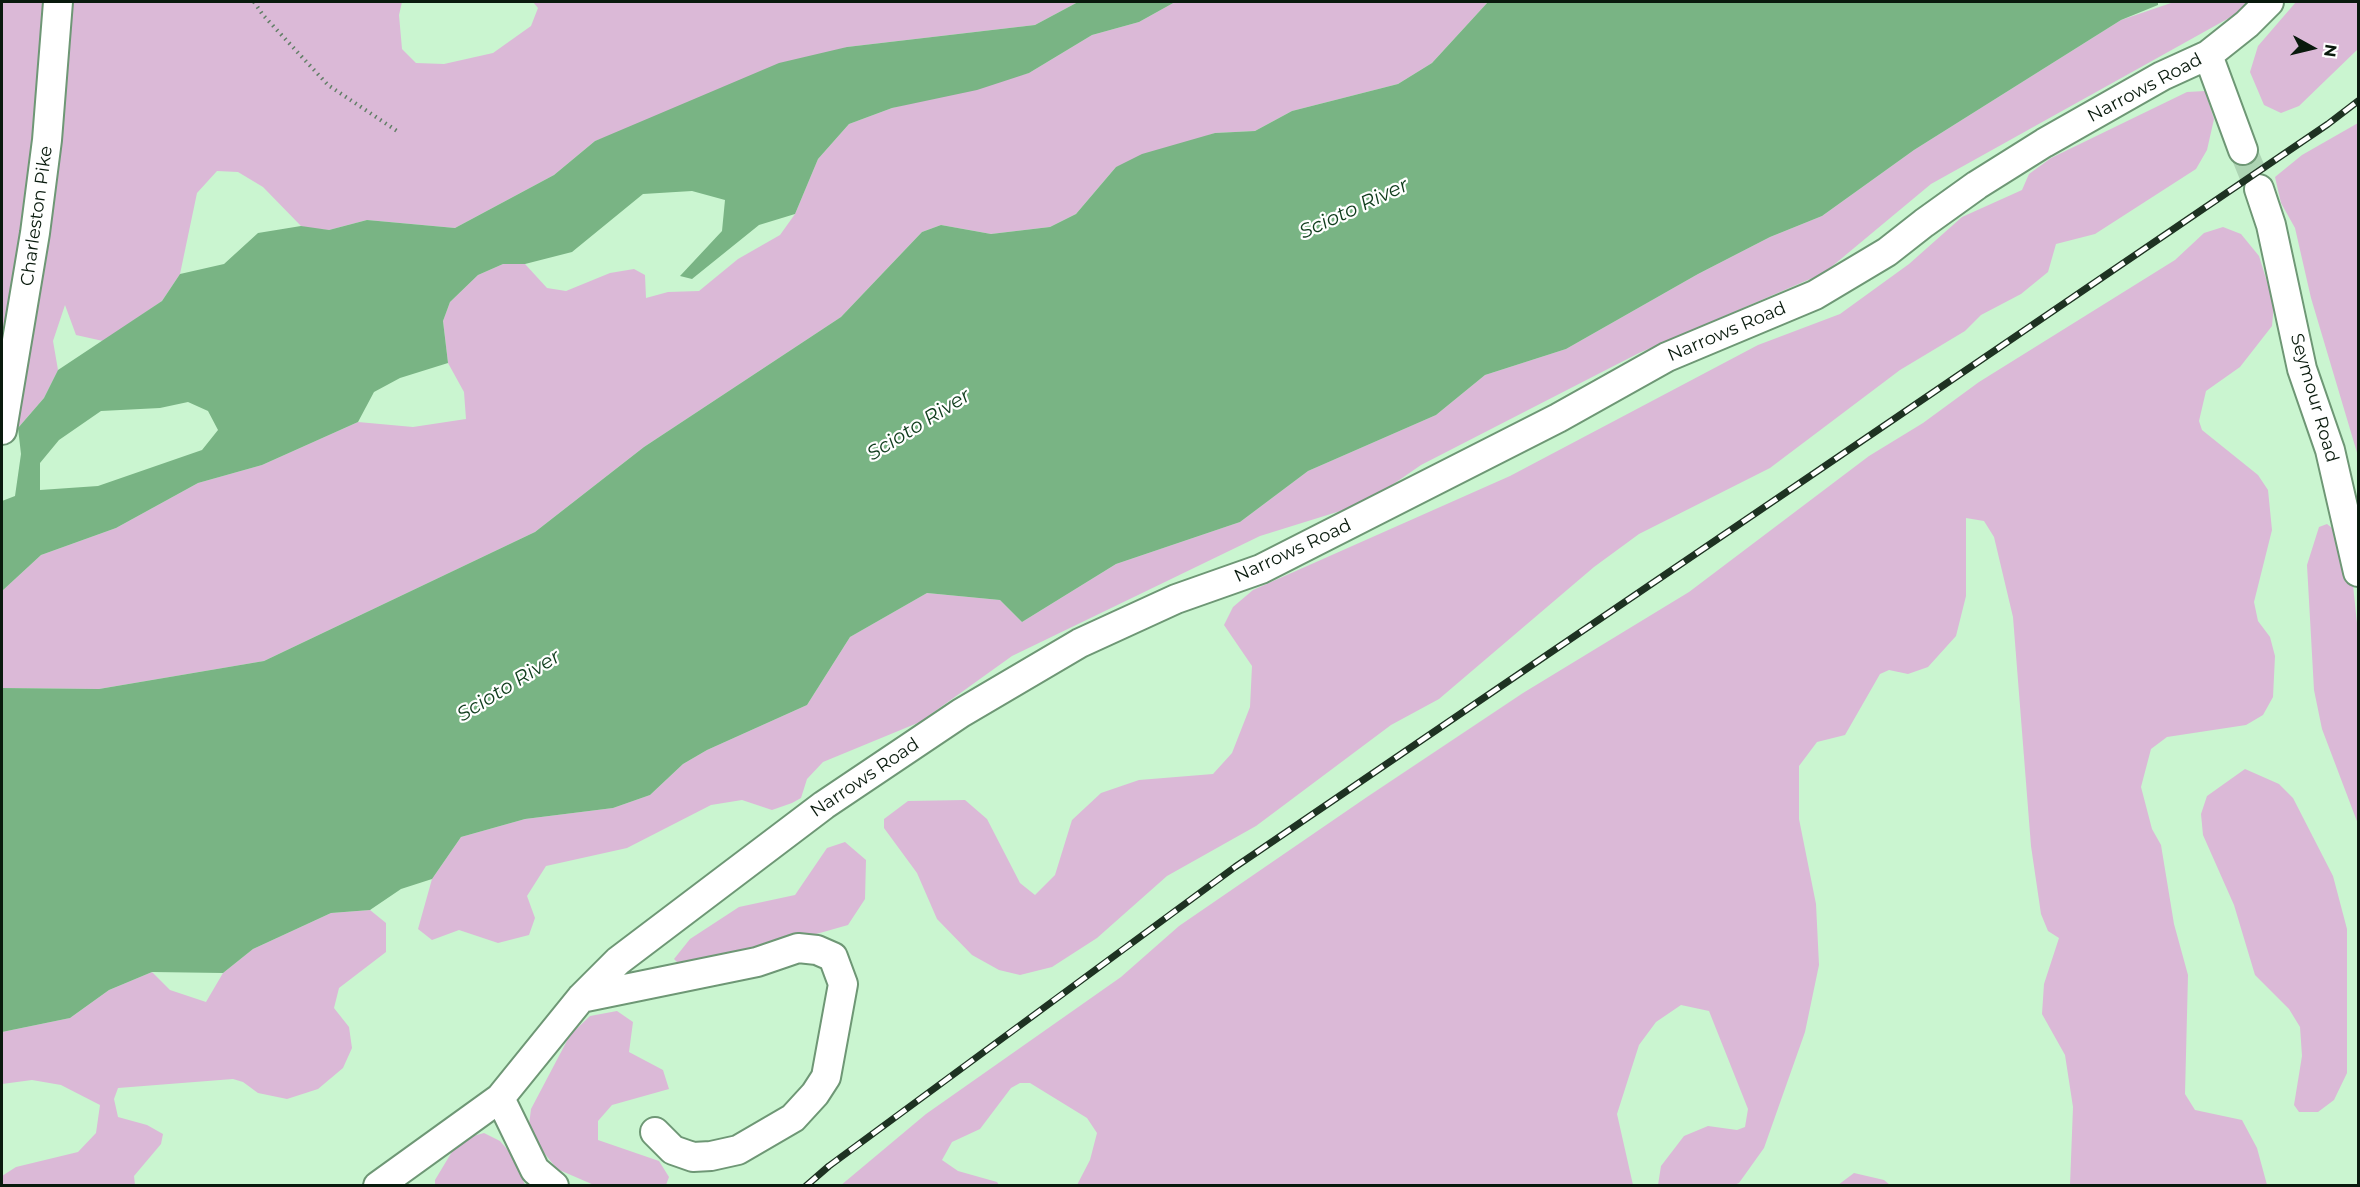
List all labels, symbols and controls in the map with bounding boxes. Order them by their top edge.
north arrow [2282,18,2342,78]
text: N [2320,43,2341,58]
street label: Narrows Road [2084,49,2206,127]
street label: Charleston Pike [16,145,58,287]
water label: Scioto River [1296,173,1412,245]
street label: Narrows Road [1665,297,1789,367]
street label: Seymour Road [2285,331,2343,465]
water label: Scioto River [863,384,975,466]
street label: Narrows Road [1231,514,1355,588]
water label: Scioto River [453,645,565,727]
street label: Narrows Road [806,734,924,822]

